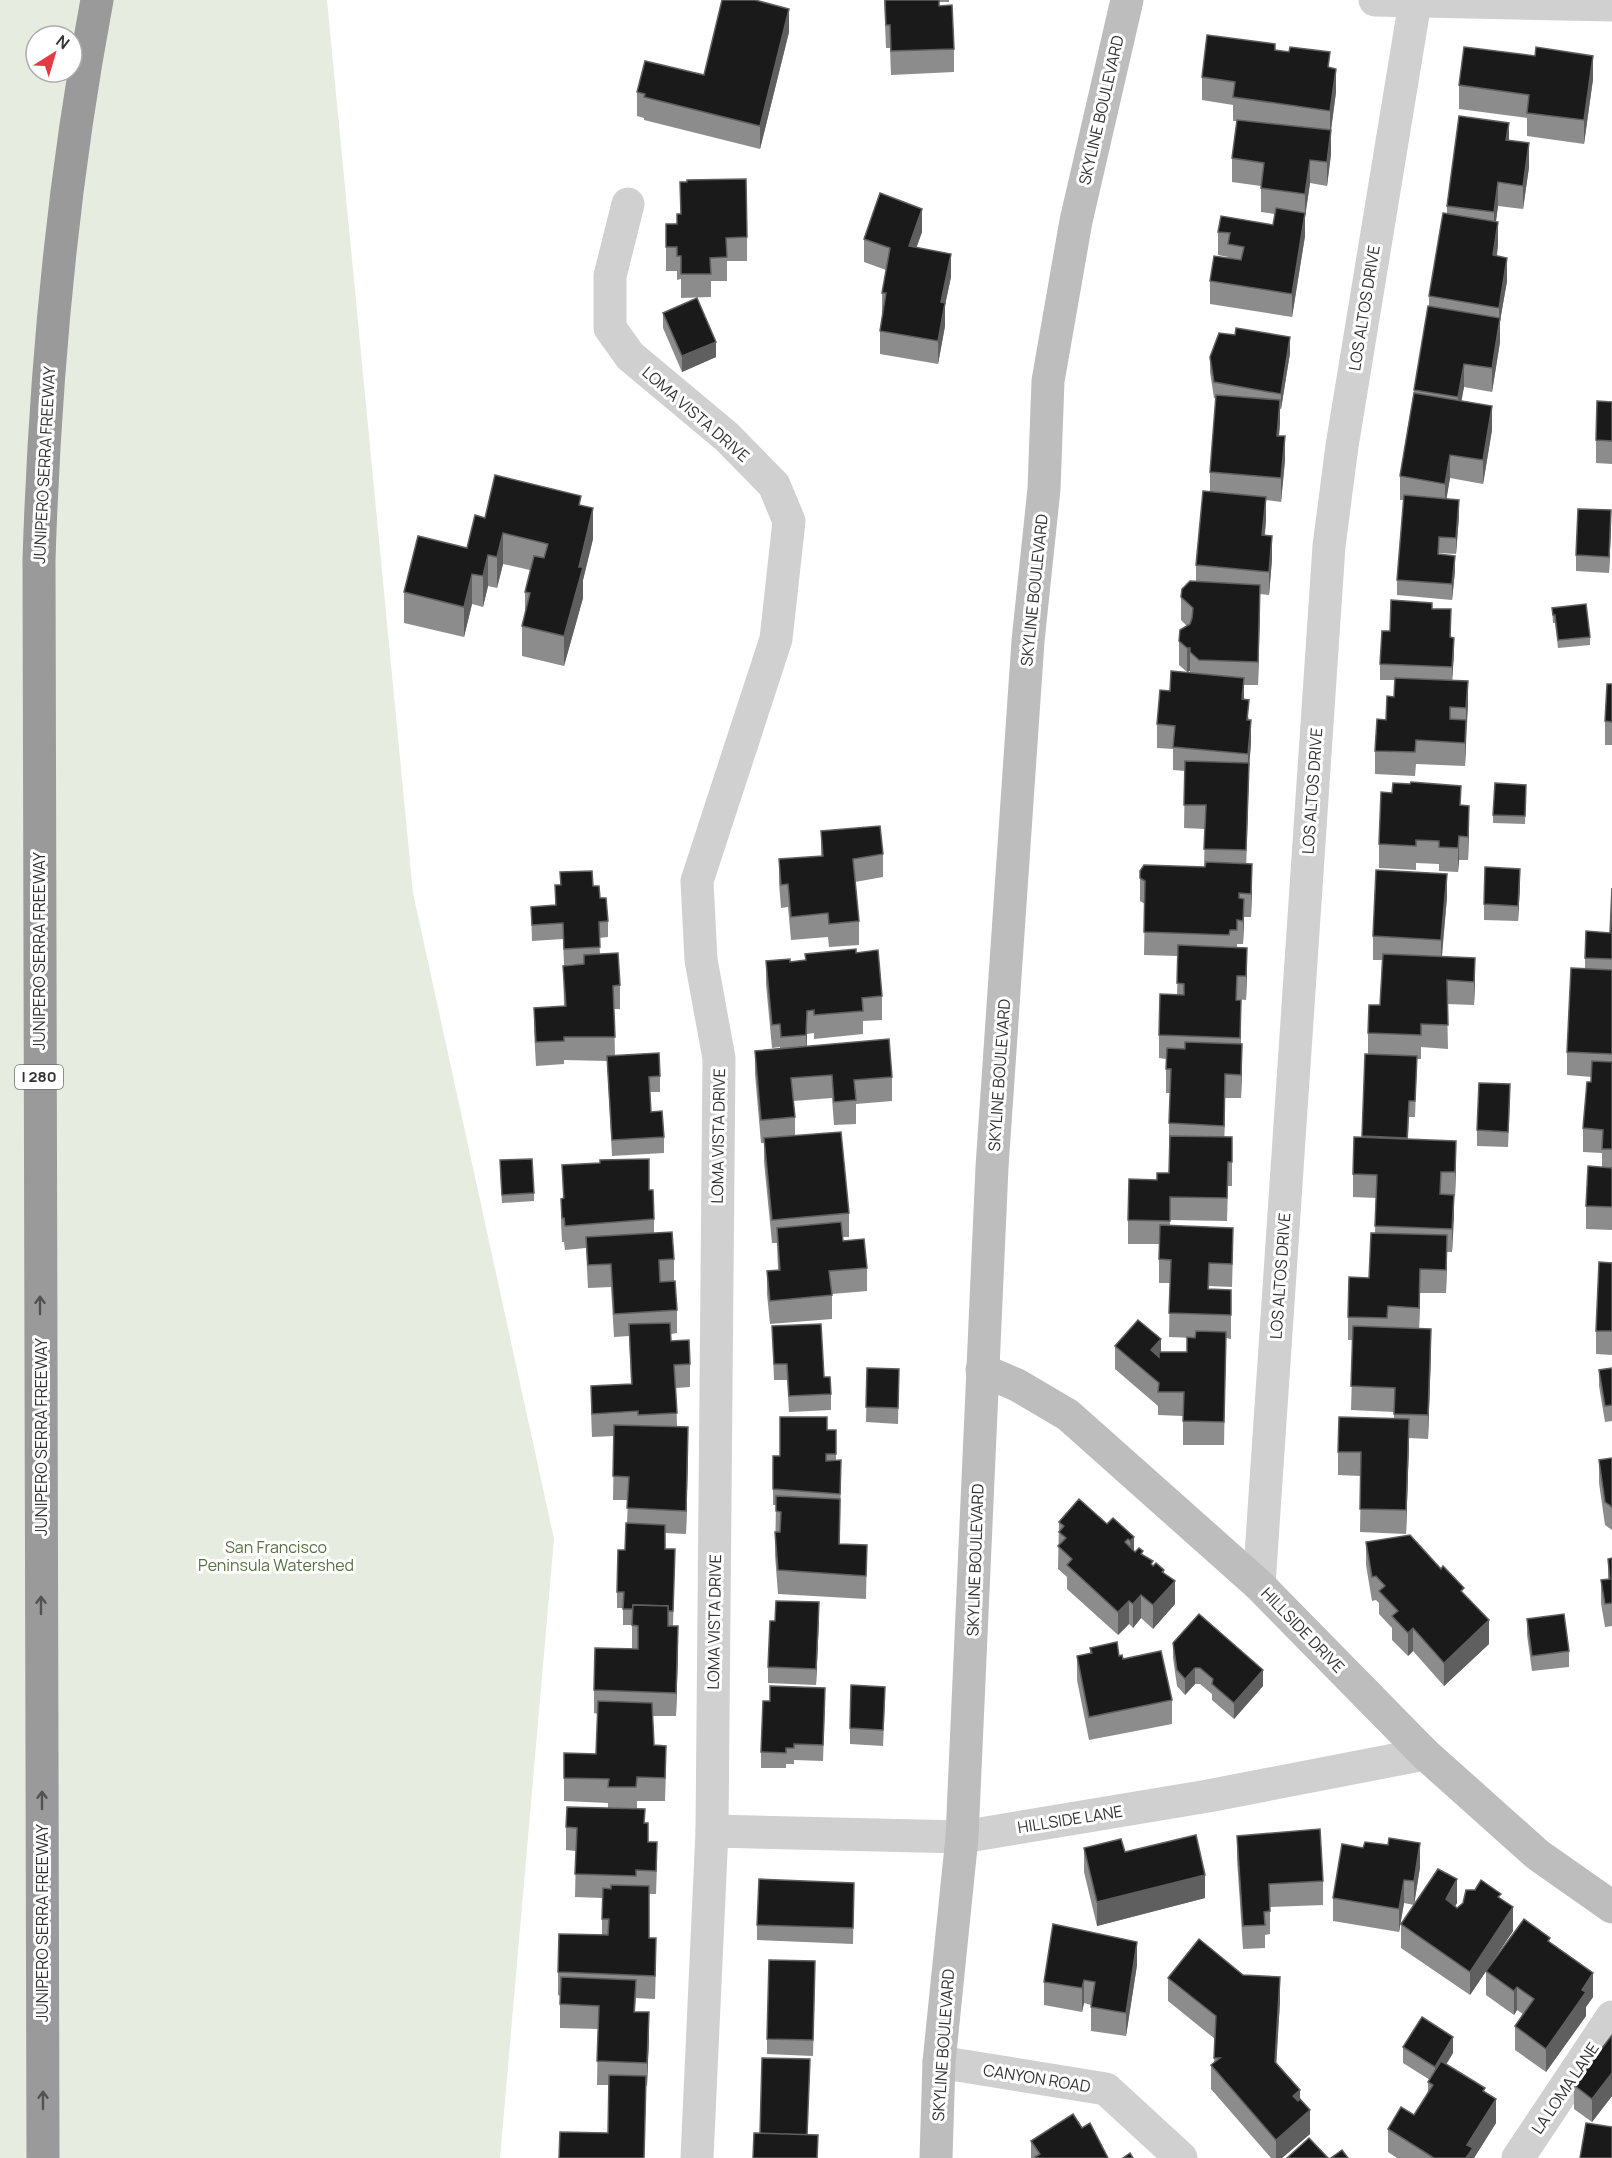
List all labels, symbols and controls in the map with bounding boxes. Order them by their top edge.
north arrow [24,24,84,84]
text: N [52,30,74,54]
street label: SKYLINE BOULEVARD [1073,33,1129,187]
street label: LOS ALTOS DRIVE [1343,244,1385,372]
street label: LOMA VISTA DRIVE [638,361,754,467]
street label: JUNIPERO SERRA FREEWAY [28,366,60,564]
street label: SKYLINE BOULEVARD [1015,513,1053,667]
street label: LOS ALTOS DRIVE [1297,727,1327,855]
street label: JUNIPERO SERRA FREEWAY [28,852,50,1050]
street label: SKYLINE BOULEVARD [983,998,1015,1152]
road number: I 280 [15,1065,63,1089]
street label: LOMA VISTA DRIVE [706,1068,730,1204]
street label: LOS ALTOS DRIVE [1265,1212,1295,1340]
one-way arrow [34,1295,46,1315]
street label: JUNIPERO SERRA FREEWAY [30,1338,52,1536]
street label: SKYLINE BOULEVARD [961,1483,989,1637]
park label: San Francisco Peninsula Watershed [198,1536,354,1576]
street label: LOMA VISTA DRIVE [702,1554,726,1690]
street label: HILLSIDE DRIVE [1257,1582,1349,1678]
one-way arrow [35,1595,47,1615]
one-way arrow [36,1790,48,1810]
street label: HILLSIDE LANE [1016,1800,1124,1838]
street label: JUNIPERO SERRA FREEWAY [31,1824,53,2022]
street label: SKYLINE BOULEVARD [927,1968,959,2122]
street label: LA LOMA LANE [1526,2038,1604,2138]
street label: CANYON ROAD [982,2059,1093,2097]
one-way arrow [37,2090,49,2110]

